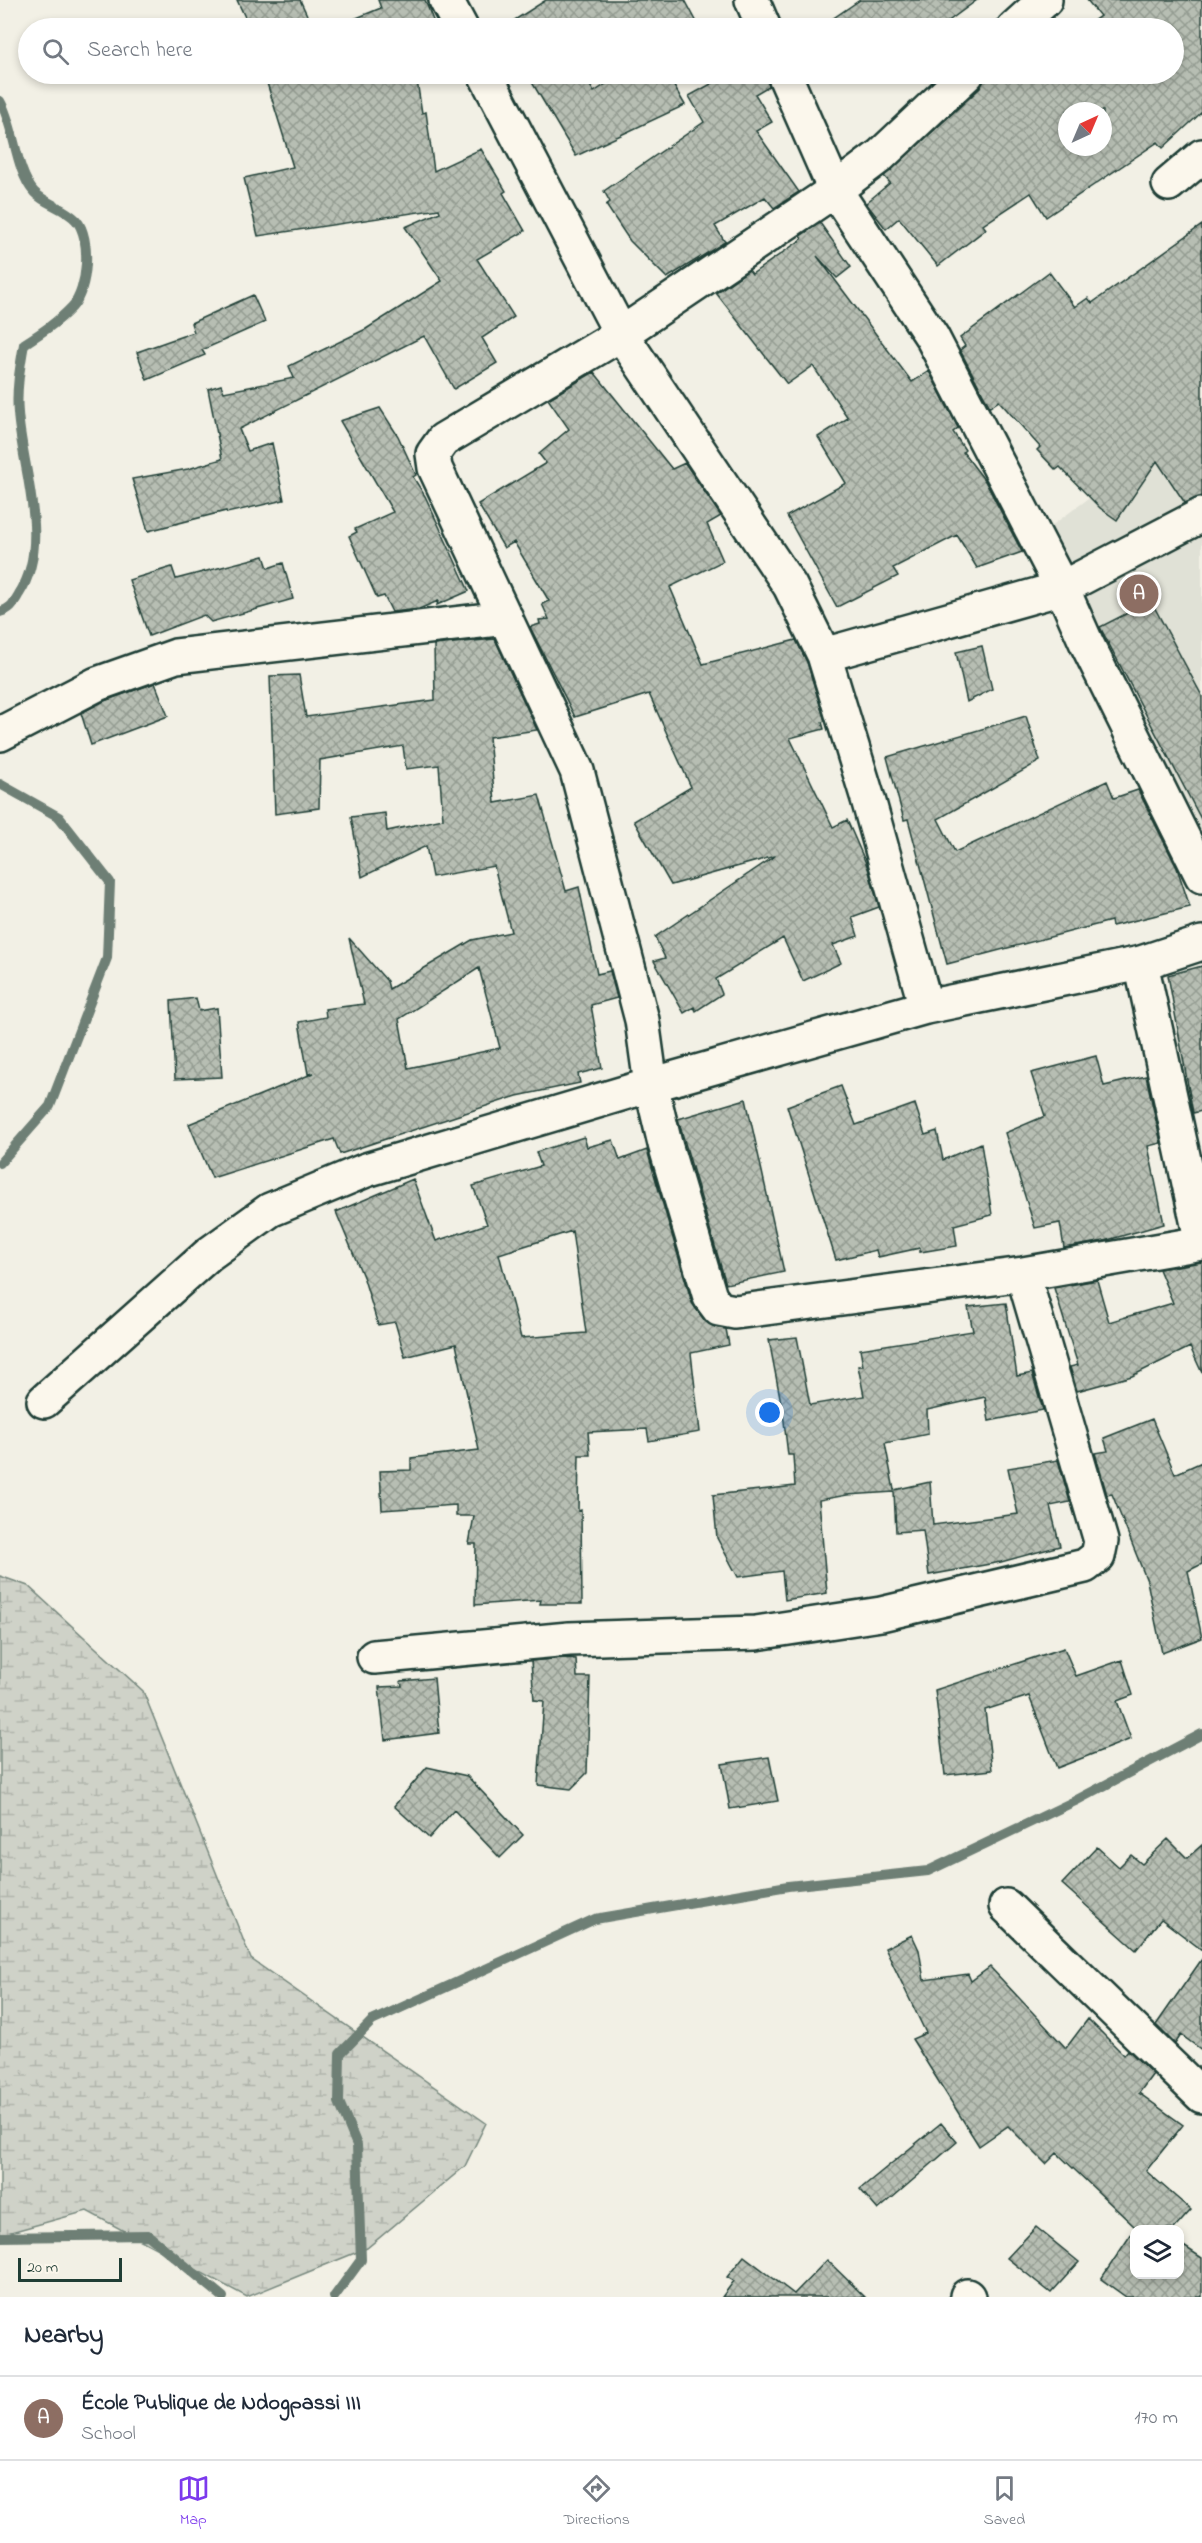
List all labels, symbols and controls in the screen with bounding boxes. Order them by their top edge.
search box [18,18,1184,84]
icon: search [39,35,72,68]
text: Search here [87,35,192,67]
north arrow [1058,102,1112,156]
pin: A [1120,572,1158,616]
your location [755,1398,784,1427]
map controls [1130,2225,1184,2279]
button: layers [1130,2225,1184,2279]
scale bar [18,2255,122,2282]
text: 20 m [27,2256,58,2280]
text: Nearby [24,2317,103,2355]
text: École Publique de Ndogpassi III [81,2388,361,2420]
text: A [37,2404,50,2433]
text: 170 m [1134,2404,1178,2433]
text: School [81,2420,136,2449]
tab: Map [177,2472,210,2532]
tab: Directions [563,2472,630,2532]
tab: Saved [983,2472,1025,2532]

